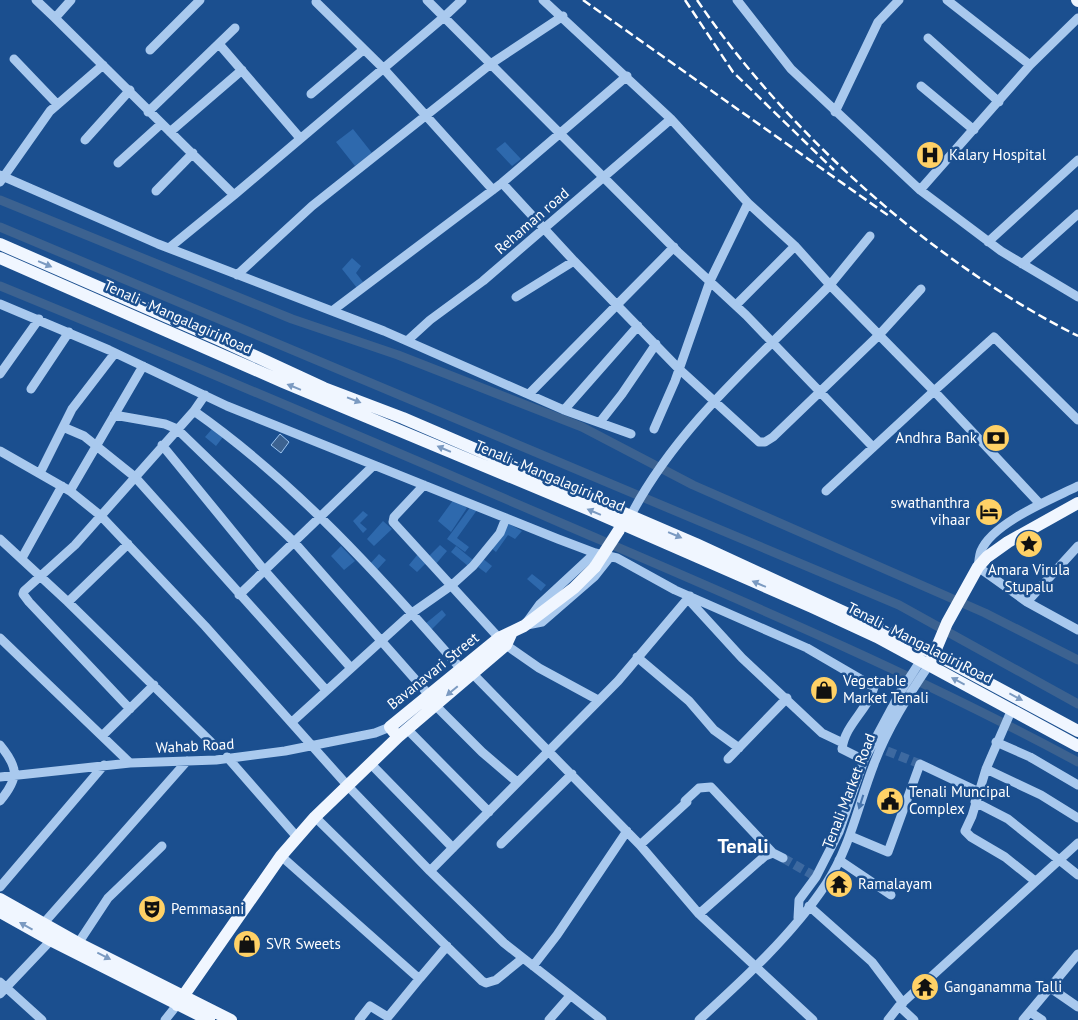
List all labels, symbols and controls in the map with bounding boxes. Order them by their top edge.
hospital icon: Kalary Hospital [915,140,945,170]
place label: Kalary Hospital [949,145,1047,164]
street label: Rehaman road [491,183,573,258]
one-way arrow [38,260,52,268]
street label: Tenali - Mangalagiri Road [101,275,256,358]
one-way arrow [287,382,301,390]
one-way arrow [346,396,361,404]
bank icon: Andhra Bank [981,423,1011,453]
place label: Andhra Bank [896,428,978,447]
street label: Tenali - Mangalagiri Road [472,435,628,516]
one-way arrow [437,445,451,453]
place label: swathanthra vihaar [890,493,970,529]
hotel icon: swathanthra vihaar [974,497,1004,527]
one-way arrow [587,507,601,515]
place icon: Amara Virula Stupalu [1014,529,1044,559]
one-way arrow [668,531,683,539]
place label: Amara Virula Stupalu [988,560,1070,596]
one-way arrow [751,580,766,588]
street label: Tenali - Mangalagiri Road [844,598,996,688]
street label: Bavanavari Street [383,628,482,713]
place label: Vegetable Market Tenali [842,671,929,707]
shop icon: Vegetable Market Tenali [809,675,839,705]
one-way arrow [952,676,965,685]
one-way arrow [445,685,458,696]
one-way arrow [1009,693,1023,701]
street label: Tenali Market Road [818,730,879,851]
street label: Wahab Road [155,734,235,757]
place label: Tenali Muncipal Complex [909,782,1011,818]
public building icon: Tenali Muncipal Complex [875,786,905,816]
one-way arrow [857,794,864,809]
district label: Tenali [717,833,769,859]
temple icon: Ramalayam [824,869,854,899]
place label: Ramalayam [858,874,932,893]
theatre icon: Pemmasani [137,894,167,924]
place label: Pemmasani [171,899,244,918]
one-way arrow [19,922,32,931]
shop icon: SVR Sweets [232,929,262,959]
place label: SVR Sweets [266,934,341,953]
one-way arrow [97,952,111,960]
temple icon: Ganganamma Talli [910,972,940,1002]
place label: Ganganamma Talli [944,977,1062,996]

